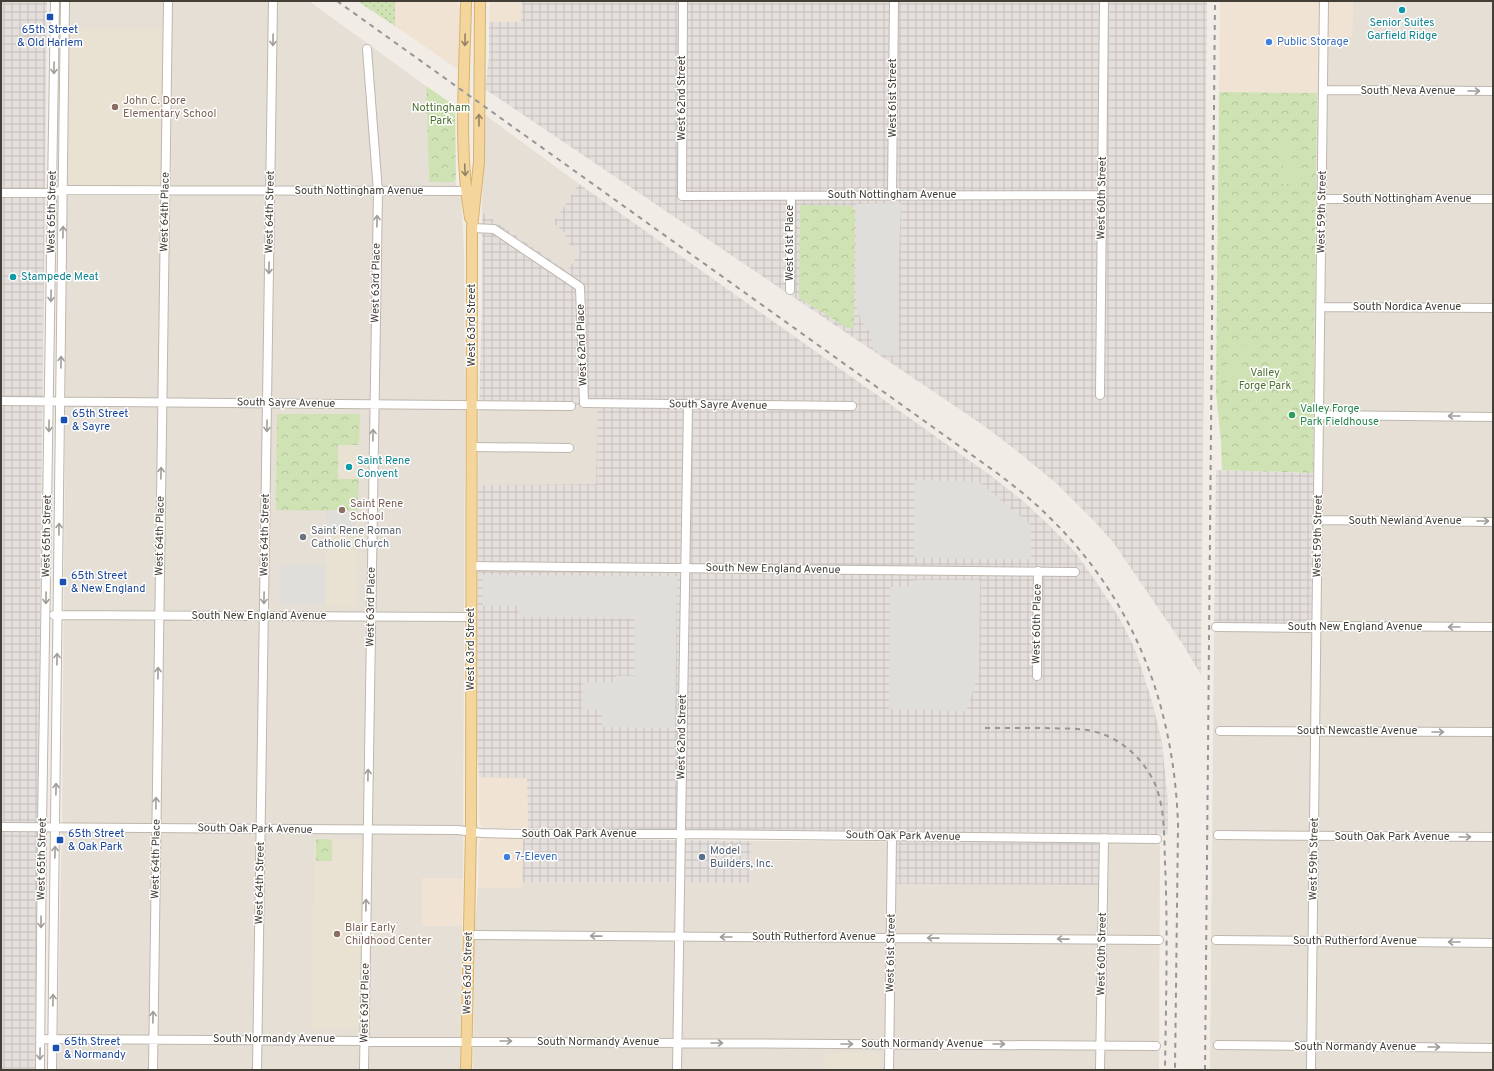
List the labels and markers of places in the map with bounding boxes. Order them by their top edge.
marker: Senior Suites Garfield Ridge [1397,5,1407,15]
marker: 65th Street & Old Harlem [45,12,55,22]
place label: Senior Suites Garfield Ridge [1367,16,1437,43]
place label: 65th Street & Old Harlem [17,23,83,50]
place label: Public Storage [1277,35,1349,49]
marker: Public Storage [1264,37,1274,47]
place label: John C. Dore Elementary School [123,94,216,121]
marker: John C. Dore Elementary School [110,102,120,112]
place label: Stampede Meat [21,270,99,284]
marker: Stampede Meat [8,272,18,282]
place label: Valley Forge Park Fieldhouse [1300,402,1379,429]
place label: 65th Street & Sayre [72,407,128,434]
marker: Valley Forge Park Fieldhouse [1287,410,1297,420]
marker: 65th Street & Sayre [59,415,69,425]
place label: Saint Rene Convent [357,454,410,481]
marker: Saint Rene Convent [344,462,354,472]
place label: Saint Rene School [350,497,403,524]
marker: Saint Rene School [337,505,347,515]
place label: Saint Rene Roman Catholic Church [311,524,402,551]
marker: Saint Rene Roman Catholic Church [298,532,308,542]
place label: 65th Street & New England [71,569,146,596]
marker: 65th Street & New England [58,577,68,587]
place label: 65th Street & Oak Park [68,827,124,854]
marker: 65th Street & Oak Park [55,835,65,845]
place label: Model Builders, Inc. [710,844,773,871]
place label: 7-Eleven [515,850,557,864]
marker: 7-Eleven [502,852,512,862]
marker: Model Builders, Inc. [697,852,707,862]
place label: Blair Early Childhood Center [345,921,432,948]
marker: Blair Early Childhood Center [332,929,342,939]
place label: 65th Street & Normandy [64,1035,126,1062]
marker: 65th Street & Normandy [51,1043,61,1053]

